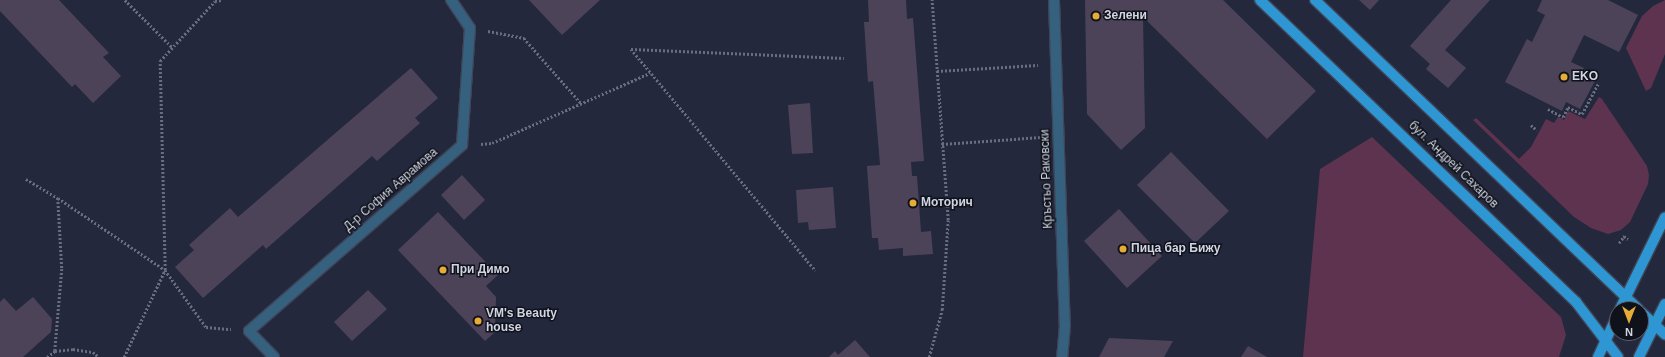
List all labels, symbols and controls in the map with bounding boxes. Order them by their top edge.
place label: Зелени [1104,9,1147,23]
marker: Зелени [1091,11,1101,21]
place label: EKO [1572,70,1598,84]
marker: EKO [1559,72,1569,82]
street label: бул. Андрей Сахаров [1405,119,1501,211]
street label: Кръстьо Раковски [1038,129,1056,229]
street label: Д-р София Аврамова [341,145,441,235]
place label: Моторич [921,196,973,210]
marker: Моторич [908,198,918,208]
place label: Пица бар Бижу [1131,242,1220,256]
marker: Пица бар Бижу [1118,244,1128,254]
place label: При Димо [451,263,510,277]
marker: При Димо [438,265,448,275]
north arrow [1609,301,1649,341]
place label: VM's Beauty house [486,307,557,335]
marker: VM's Beauty house [473,316,483,326]
text: N [1625,326,1633,338]

